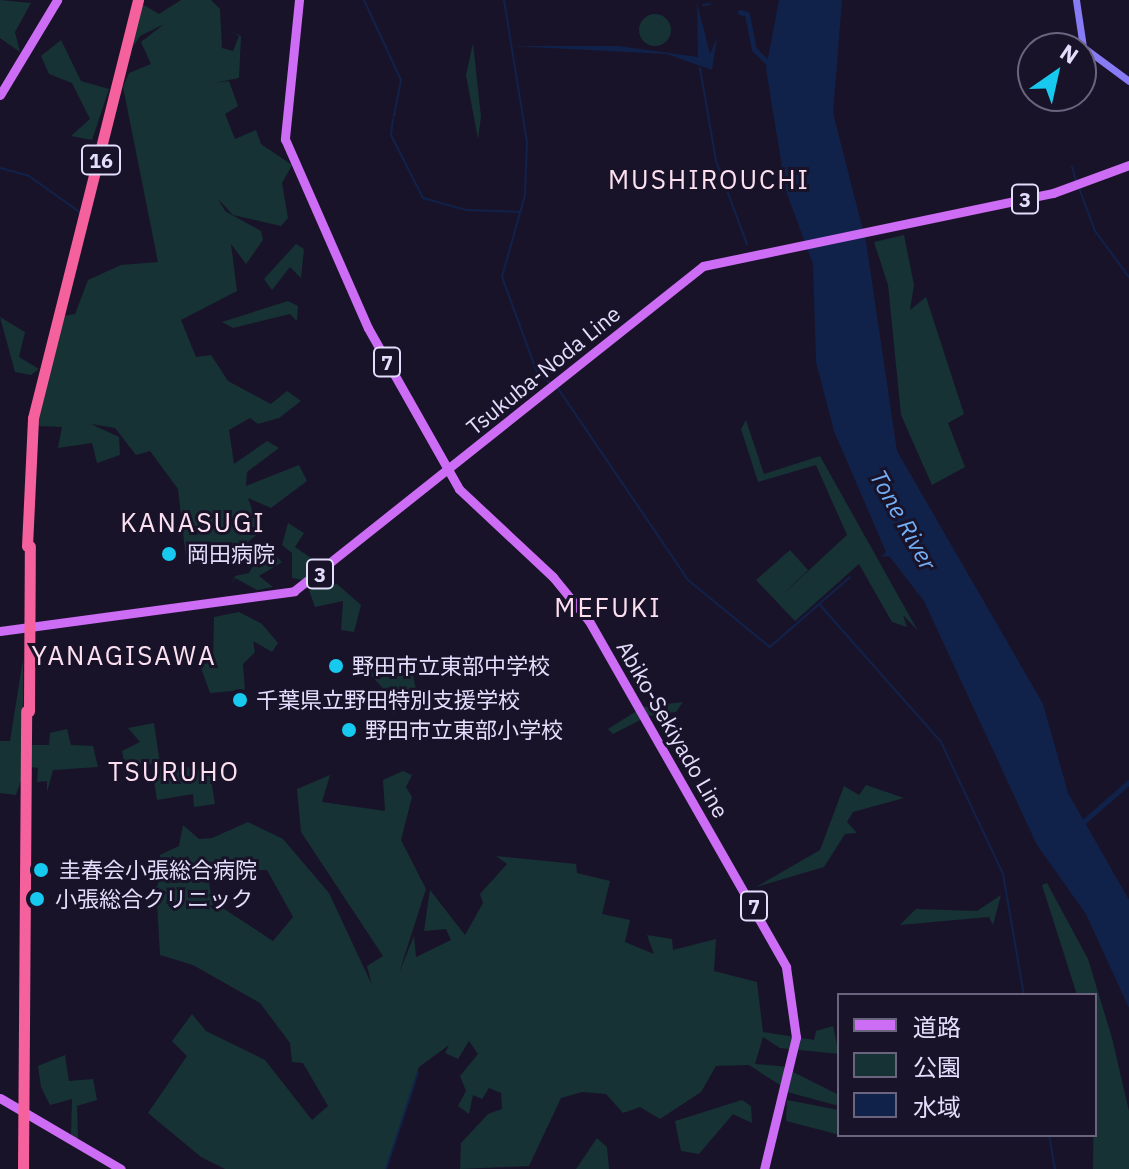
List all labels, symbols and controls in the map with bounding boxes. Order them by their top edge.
north arrow [1017,32,1097,112]
text: N [1055,37,1084,70]
road number: 16 [81,144,121,176]
district label: MUSHIROUCHI [608,164,810,196]
road number: 3 [1011,183,1039,215]
street label: Tsukuba-Noda Line [461,300,625,440]
road number: 7 [373,346,401,378]
water label: Tone River [864,465,942,575]
district label: KANASUGI [120,507,266,539]
place label: 岡田病院 [187,541,275,567]
marker: 岡田病院 [158,543,180,565]
road number: 3 [306,558,334,590]
district label: MEFUKI [554,592,662,624]
street label: Abiko-Sekiyado Line [612,636,734,822]
district label: YANAGISAWA [31,640,217,672]
place label: 野田市立東部中学校 [352,653,550,679]
marker: 野田市立東部中学校 [327,657,345,675]
place label: 千葉県立野田特別支援学校 [256,687,520,713]
marker: 千葉県立野田特別支援学校 [231,691,249,709]
place label: 野田市立東部小学校 [365,717,563,743]
marker: 野田市立東部小学校 [340,721,358,739]
district label: TSURUHO [108,756,240,788]
place label: 圭春会小張総合病院 [59,857,257,883]
marker: 圭春会小張総合病院 [30,859,52,881]
place label: 小張総合クリニック [55,886,253,912]
marker: 小張総合クリニック [26,888,48,910]
road number: 7 [740,890,768,922]
legend [837,993,1097,1137]
text: 道路 [913,1011,961,1043]
text: 公園 [913,1051,961,1083]
text: 水域 [913,1091,961,1123]

